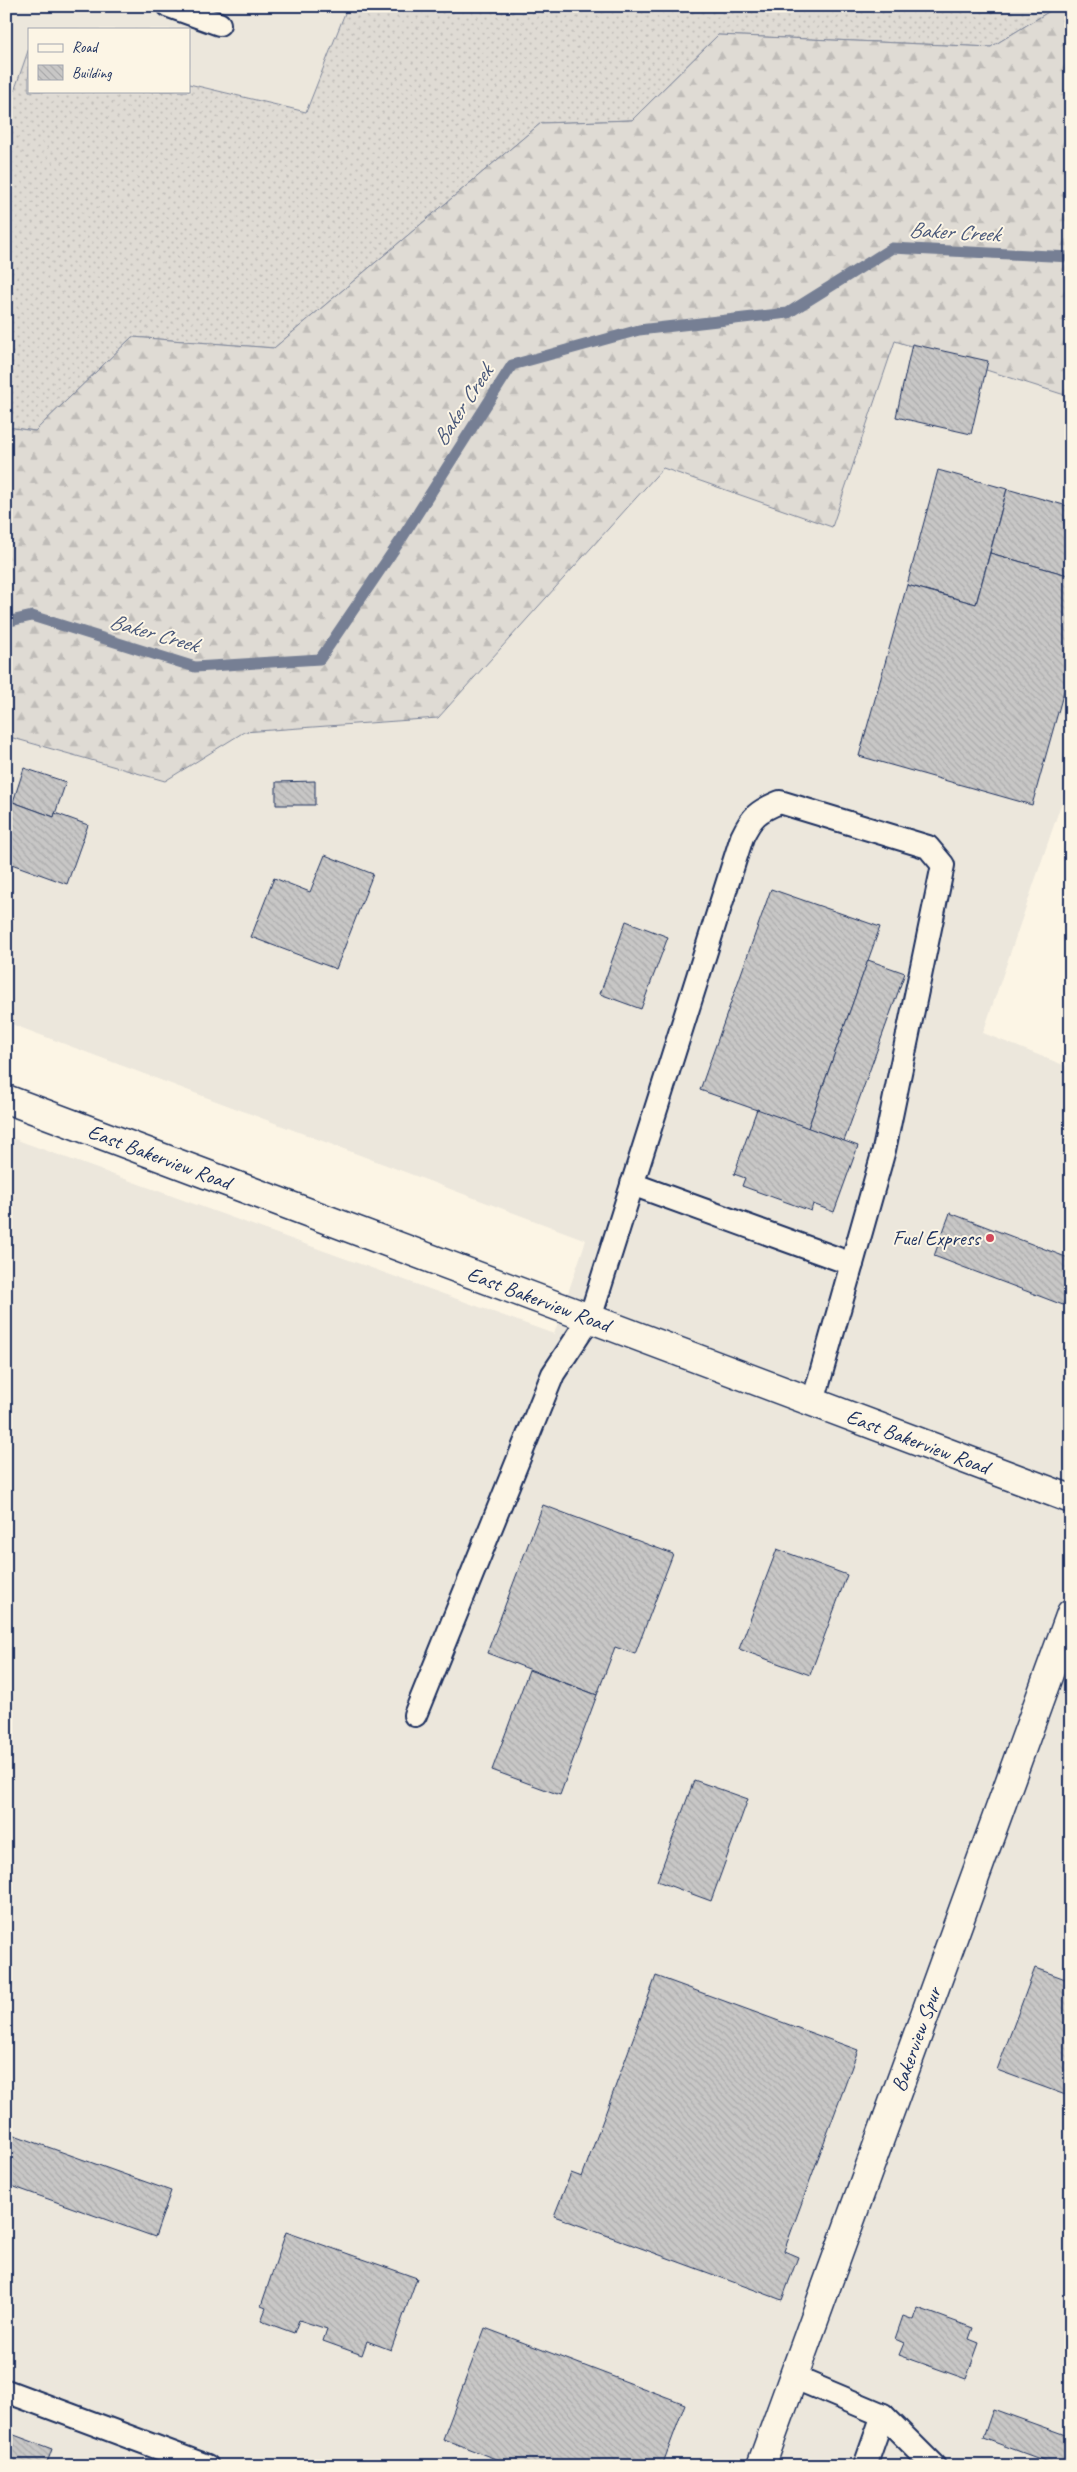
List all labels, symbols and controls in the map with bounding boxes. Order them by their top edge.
legend [28,28,190,92]
text: Road [72,38,99,57]
text: Building [72,64,112,83]
water label: Baker Creek [908,216,1004,249]
water label: Baker Creek [426,357,501,451]
water label: Baker Creek [106,607,205,660]
street label: East Bakerview Road [84,1118,238,1197]
place label: Fuel Express [892,1225,982,1251]
marker: Fuel Express [984,1232,996,1244]
street label: East Bakerview Road [464,1260,617,1339]
street label: East Bakerview Road [843,1403,996,1481]
street label: Bakerview Spur [885,1982,947,2095]

